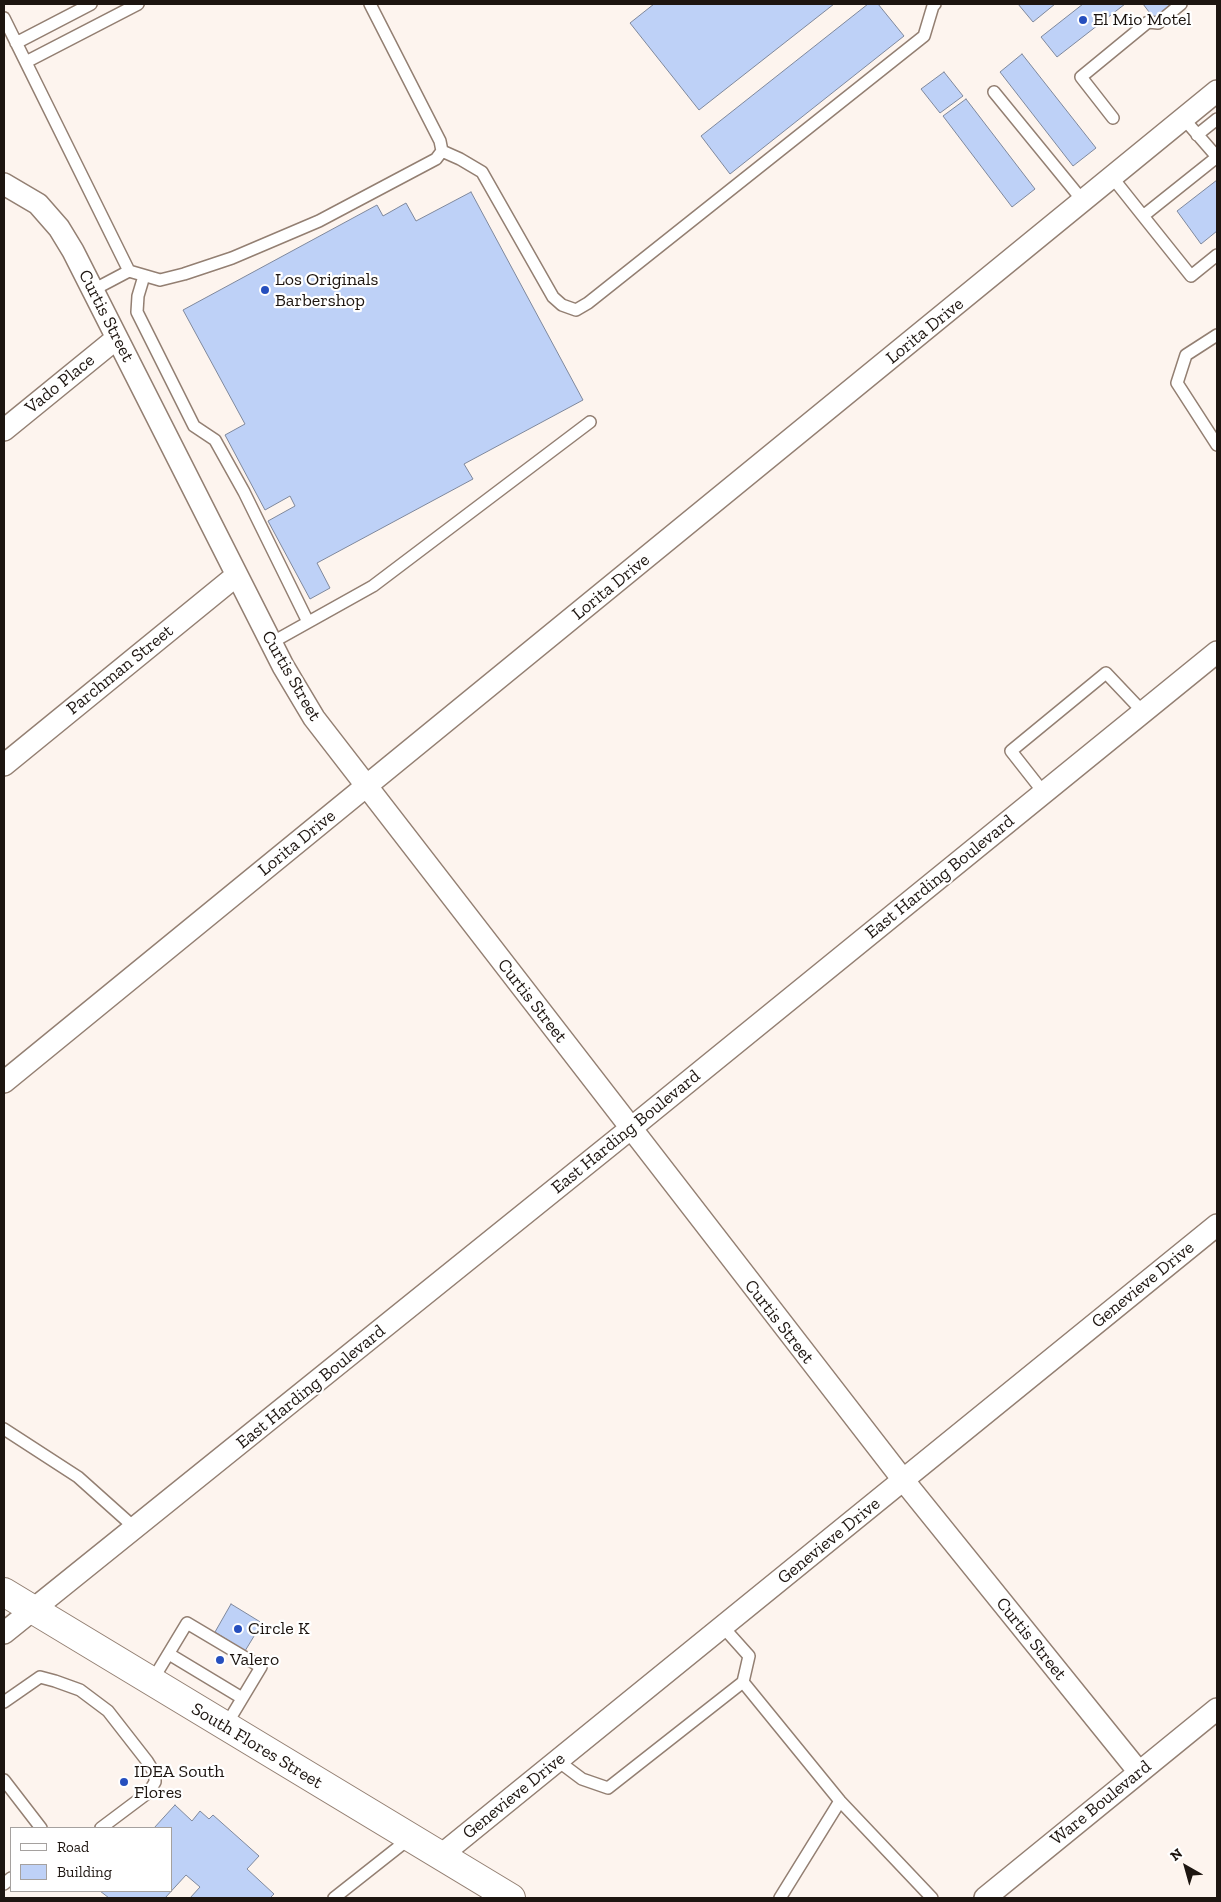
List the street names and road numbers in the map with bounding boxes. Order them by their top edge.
street label: Curtis Street [74,266,138,366]
street label: Lorita Drive [882,293,968,369]
street label: Vado Place [21,349,99,419]
street label: Lorita Drive [568,549,654,625]
street label: Parchman Street [62,620,178,720]
street label: Curtis Street [257,627,325,725]
street label: Lorita Drive [254,805,340,881]
street label: East Harding Boulevard [861,810,1019,944]
street label: Curtis Street [493,955,571,1047]
street label: East Harding Boulevard [547,1065,705,1199]
street label: Genevieve Drive [1087,1237,1199,1333]
street label: Curtis Street [740,1276,818,1368]
street label: East Harding Boulevard [232,1320,390,1454]
street label: Genevieve Drive [773,1493,885,1589]
street label: Curtis Street [991,1593,1071,1685]
street label: South Flores Street [187,1698,327,1794]
street label: Genevieve Drive [458,1748,570,1844]
street label: Ware Boulevard [1046,1756,1156,1850]

